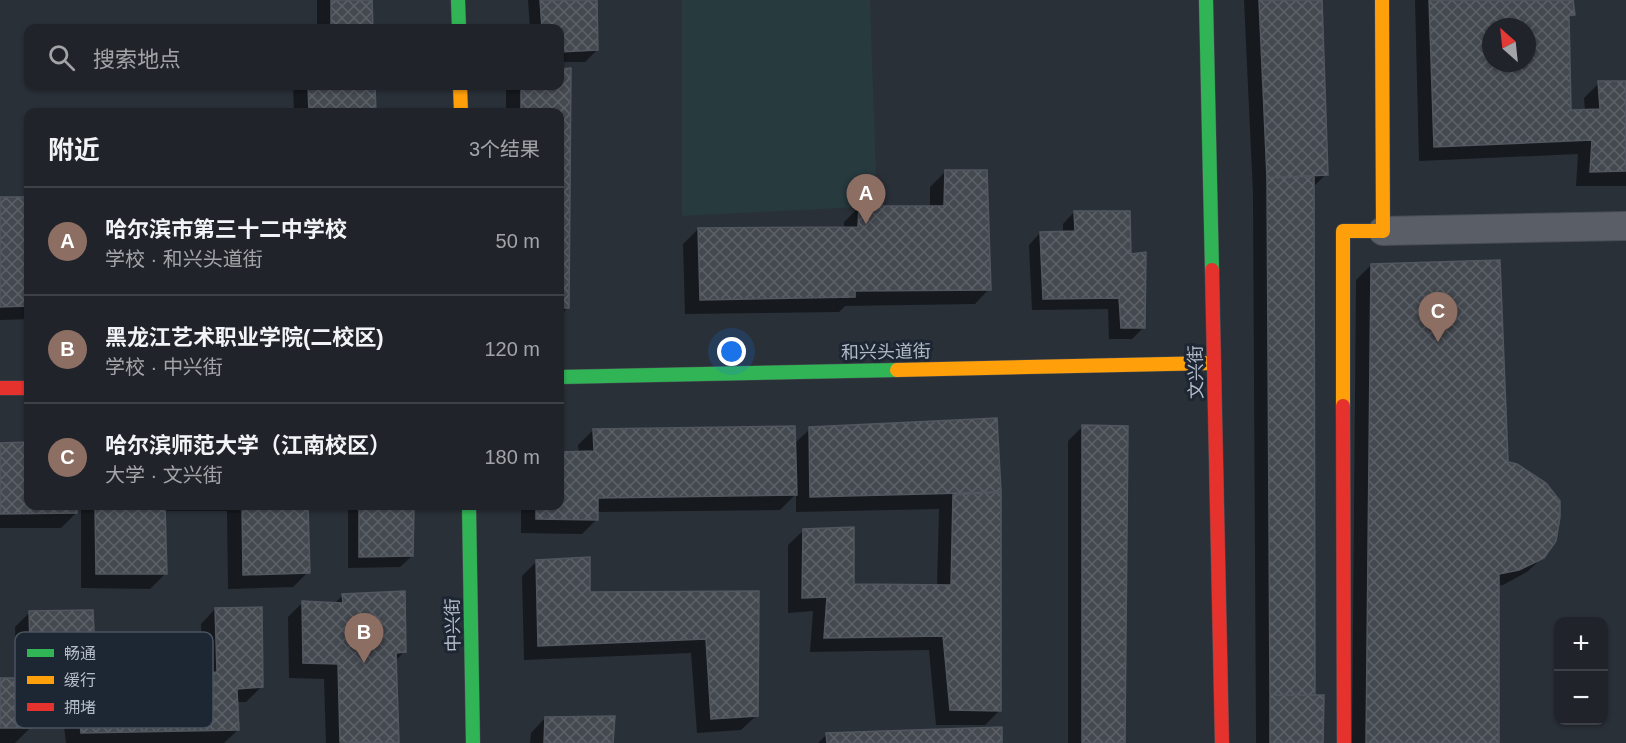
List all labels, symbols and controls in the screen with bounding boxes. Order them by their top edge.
north arrow [1482,18,1536,72]
search box [24,24,564,90]
icon: search [45,41,78,74]
text: 搜索地点 [93,47,181,72]
text: 附近 [48,135,100,165]
text: 3个结果 [469,138,540,160]
pin: A [846,174,886,224]
text: 哈尔滨市第三十二中学校 [105,217,347,242]
text: A [60,230,75,252]
text: 50 m [496,230,540,252]
text: 学校 · 和兴头道街 [105,248,263,270]
pin: C [1418,292,1458,342]
text: 黑龙江艺术职业学院(二校区) [105,325,384,350]
your location [717,337,746,366]
text: B [60,338,75,360]
text: 120 m [484,338,540,360]
street label: 和兴头道街 [841,341,931,363]
street label: 文兴街 [1186,345,1206,399]
text: 学校 · 中兴街 [105,356,223,378]
text: 哈尔滨师范大学（江南校区） [105,433,391,458]
text: C [60,446,75,468]
text: 180 m [484,446,540,468]
text: 大学 · 文兴街 [105,464,223,486]
street label: 中兴街 [443,598,463,652]
pin: B [344,614,384,663]
map controls [1554,617,1608,725]
button: + [1554,617,1608,671]
legend [15,632,213,728]
text: 畅通 [64,645,96,662]
button: − [1554,671,1608,725]
text: 缓行 [64,672,96,689]
text: 拥堵 [64,699,96,716]

